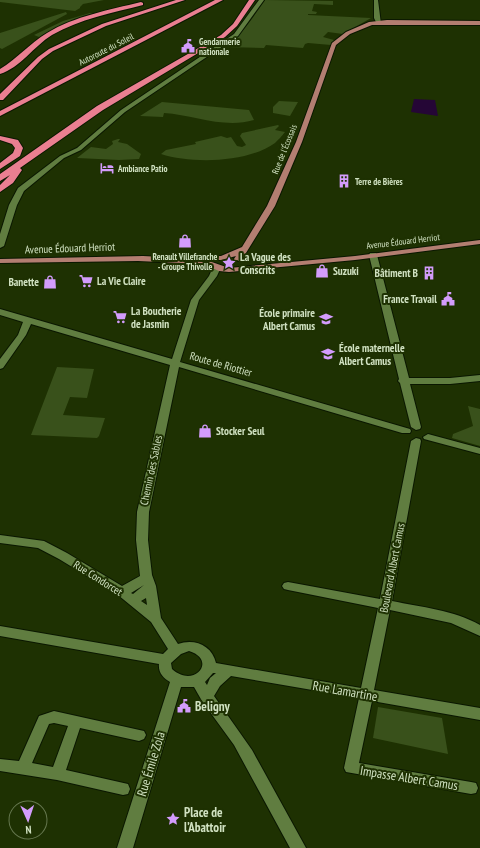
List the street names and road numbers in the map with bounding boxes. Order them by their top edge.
street label: Autoroute du Soleil [77,30,136,68]
street label: Rue de l'Écossais [269,123,299,175]
street label: Avenue Édouard Herriot [366,231,441,251]
street label: Avenue Édouard Herriot [25,239,115,257]
street label: Route de Riottier [188,348,254,380]
street label: Chemin des Sables [137,433,165,506]
street label: Boulevard Albert Camus [376,522,408,614]
street label: Rue Condorcet [71,557,125,599]
street label: Rue Lamartine [311,677,379,705]
street label: Rue Émile Zola [133,730,169,798]
street label: Impasse Albert Camus [359,762,459,794]

